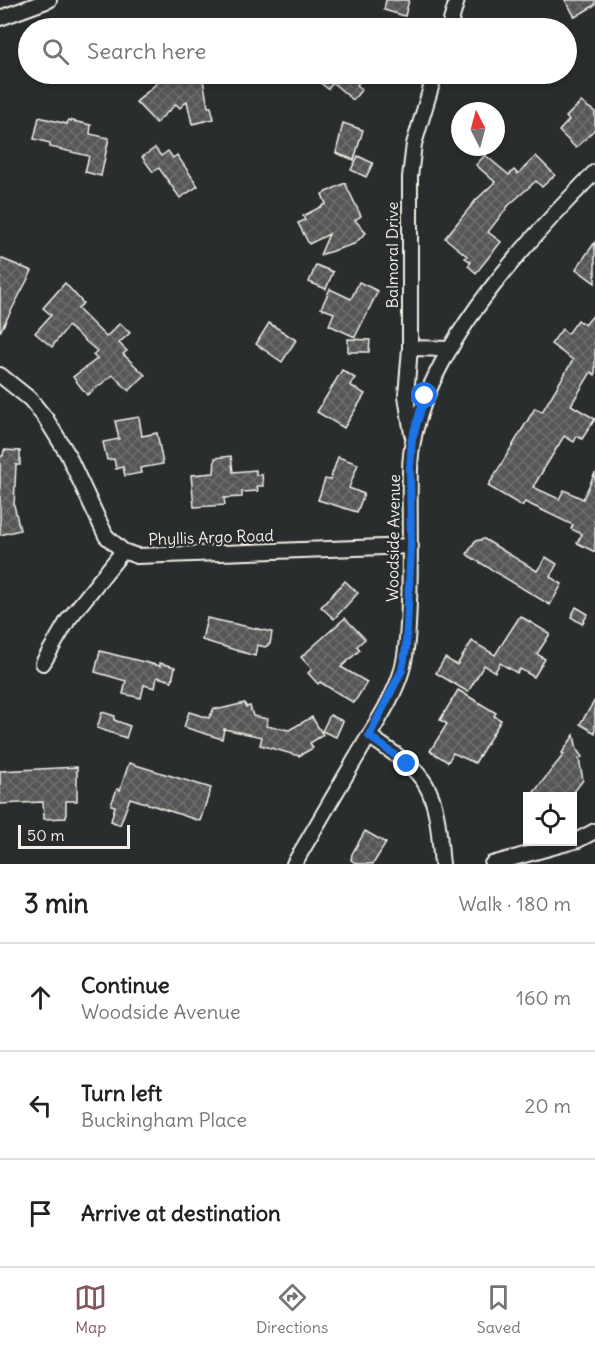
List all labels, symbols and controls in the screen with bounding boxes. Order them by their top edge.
search box [18,18,577,84]
icon: search [39,35,72,68]
text: Search here [87,37,206,65]
north arrow [451,102,505,156]
street label: Balmoral Drive [382,202,402,308]
route start [411,382,437,408]
street label: Woodside Avenue [382,474,404,602]
street label: Phyllis Argo Road [148,525,274,549]
route end [393,750,419,776]
map controls [523,792,577,846]
button: locate [523,792,577,846]
scale bar [18,822,130,850]
text: 50 m [27,825,65,845]
text: 3 min [24,887,89,920]
text: Walk · 180 m [459,891,571,916]
text: Continue [81,971,170,999]
icon: ahead [24,981,57,1014]
text: 160 m [516,985,571,1010]
text: Woodside Avenue [81,999,241,1024]
text: Turn left [81,1079,162,1107]
icon: left [24,1089,57,1122]
text: 20 m [525,1093,571,1118]
text: Buckingham Place [81,1107,247,1132]
icon: arrive [24,1197,57,1230]
text: Arrive at destination [81,1199,281,1227]
tab: Map [74,1281,107,1337]
tab: Directions [256,1281,328,1337]
tab: Saved [477,1281,521,1337]

